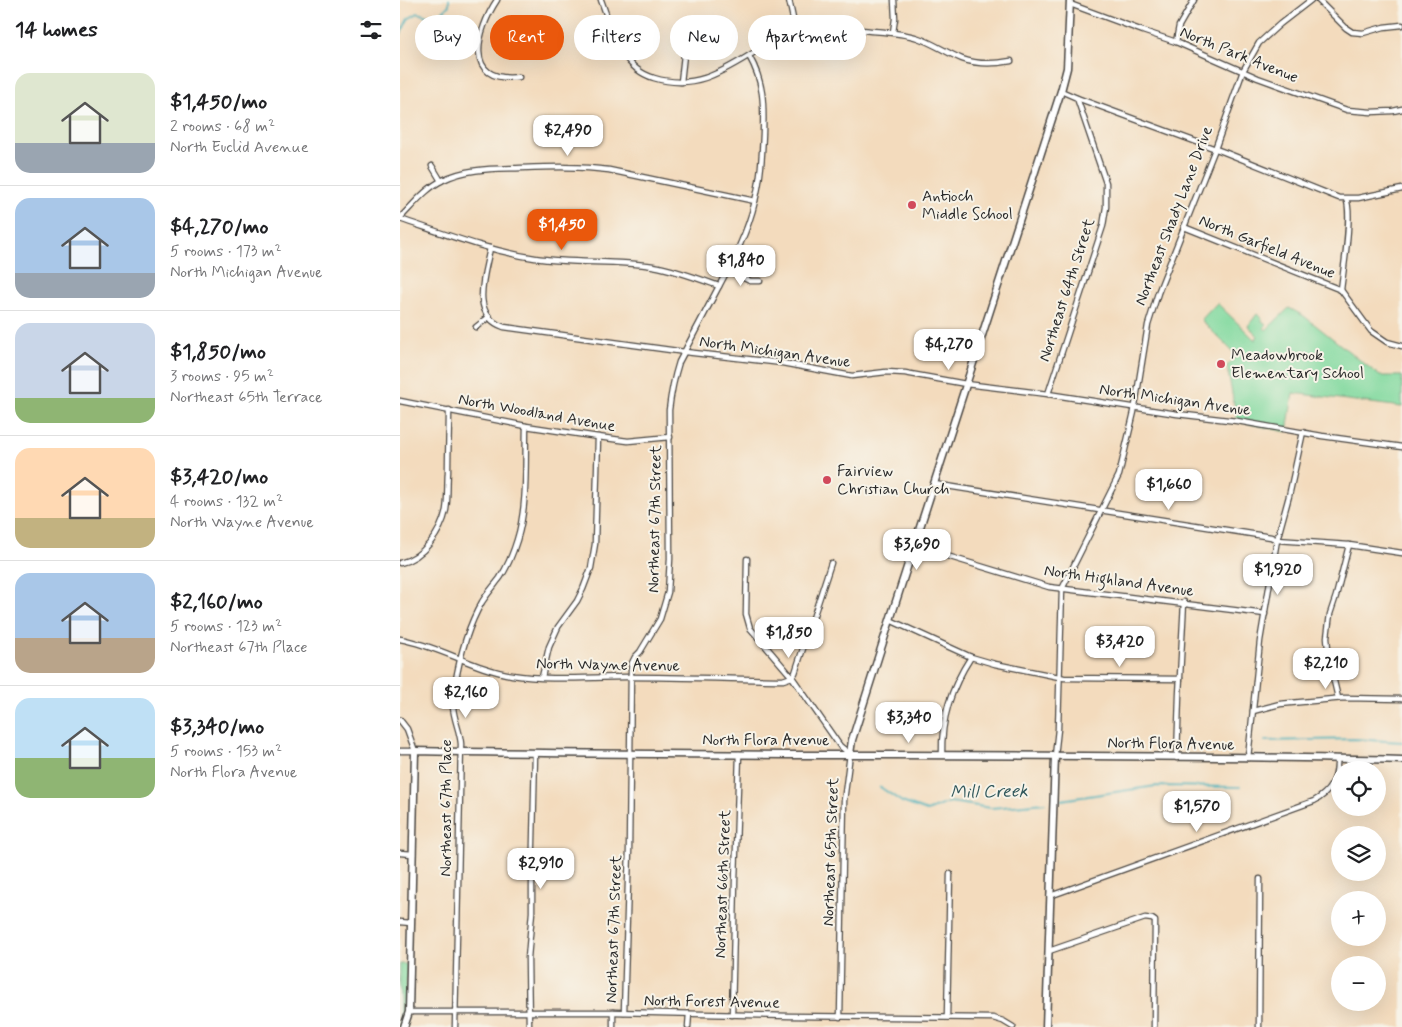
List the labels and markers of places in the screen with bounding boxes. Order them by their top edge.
pin: $2,490 [527,114,609,157]
place label: Antioch Middle School [922,186,1013,225]
marker: Antioch Middle School [906,199,918,211]
pin: $1,450 [521,208,603,251]
pin: $1,840 [700,244,782,287]
pin: $4,270 [908,328,990,371]
place label: Meadowbrook Elementary School [1231,345,1364,384]
marker: Meadowbrook Elementary School [1215,358,1227,370]
place label: Fairview Christian Church [837,461,949,500]
pin: $1,660 [1128,468,1210,511]
marker: Fairview Christian Church [821,474,833,486]
pin: $3,690 [876,528,958,571]
pin: $1,920 [1237,554,1319,596]
pin: $1,850 [748,616,830,659]
pin: $3,420 [1079,626,1161,668]
pin: $2,210 [1285,648,1367,690]
pin: $2,160 [425,676,507,719]
pin: $3,340 [868,702,950,744]
pin: $1,570 [1156,790,1238,833]
pin: $2,910 [500,848,582,890]

